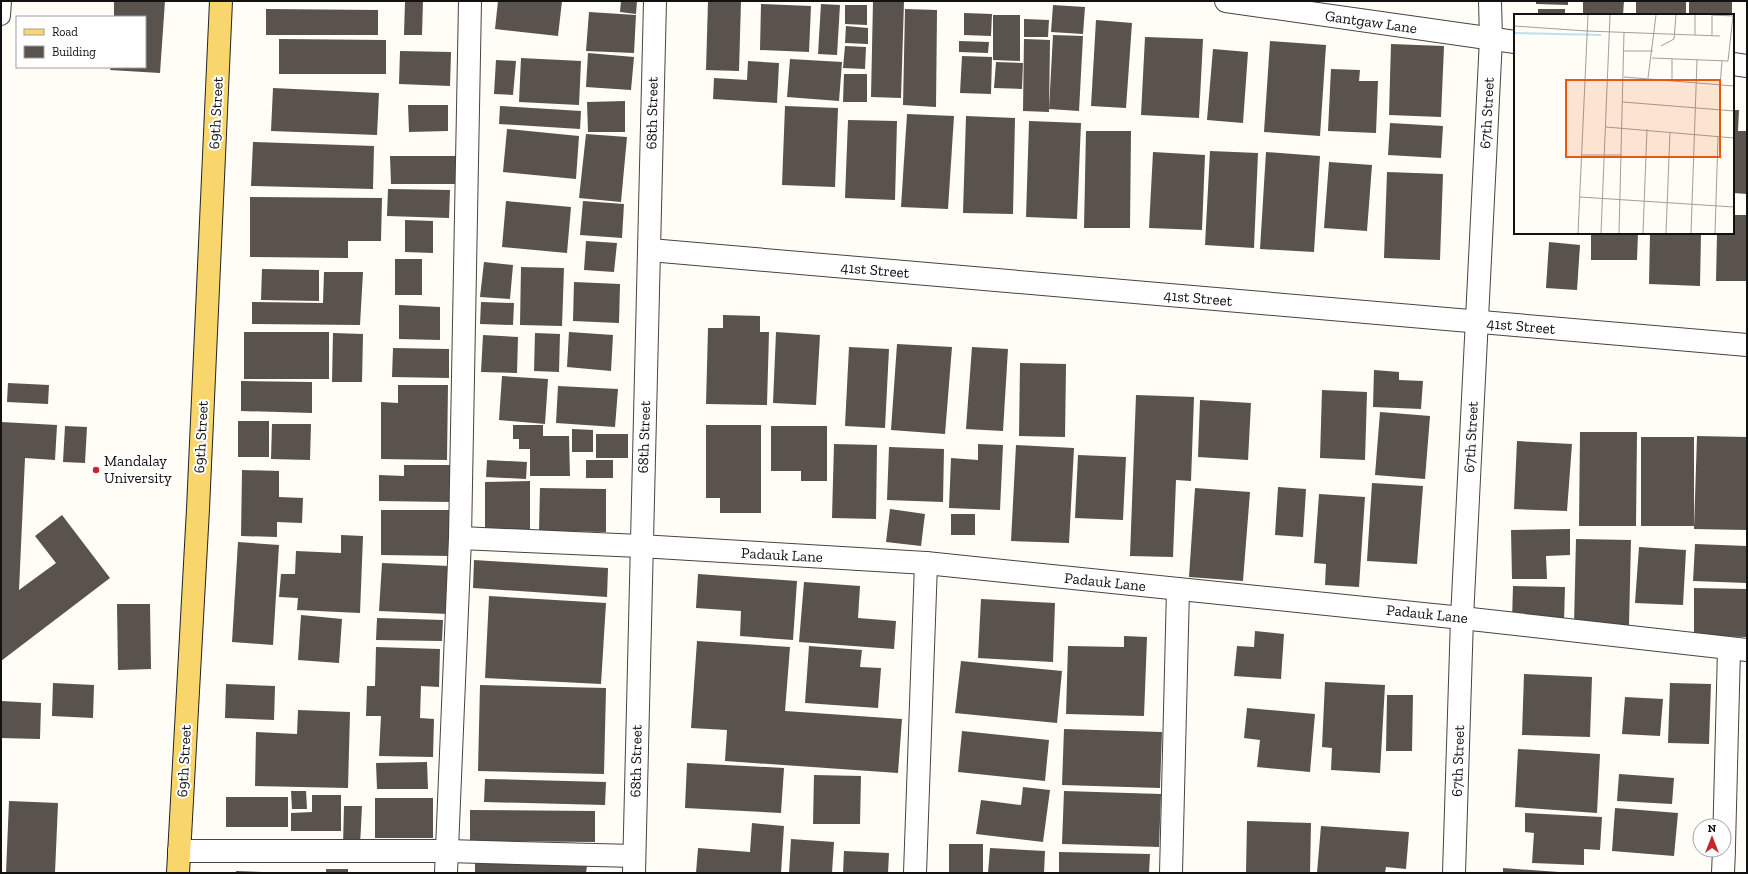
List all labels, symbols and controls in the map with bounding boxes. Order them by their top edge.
street label: Gantgaw Lane [1324,7,1418,37]
inset map [1514,14,1734,234]
legend [16,16,146,68]
text: Road [52,25,78,39]
text: Building [52,45,96,59]
street label: 69th Street [205,76,227,150]
street label: 68th Street [642,76,662,150]
street label: 67th Street [1476,76,1498,149]
street label: 41st Street [840,258,911,282]
street label: 41st Street [1163,286,1234,310]
street label: 41st Street [1486,314,1557,338]
street label: 69th Street [190,400,212,474]
street label: 68th Street [634,400,654,474]
street label: 67th Street [1460,400,1482,473]
place label: Mandalay University [104,452,172,487]
marker: Mandalay University [91,465,101,475]
street label: Padauk Lane [741,544,823,566]
street label: Padauk Lane [1063,569,1147,595]
street label: Padauk Lane [1385,601,1469,627]
street label: 69th Street [173,724,195,798]
street label: 68th Street [626,724,646,798]
street label: 67th Street [1448,724,1468,797]
north arrow [1692,818,1732,858]
text: N [1708,822,1717,835]

